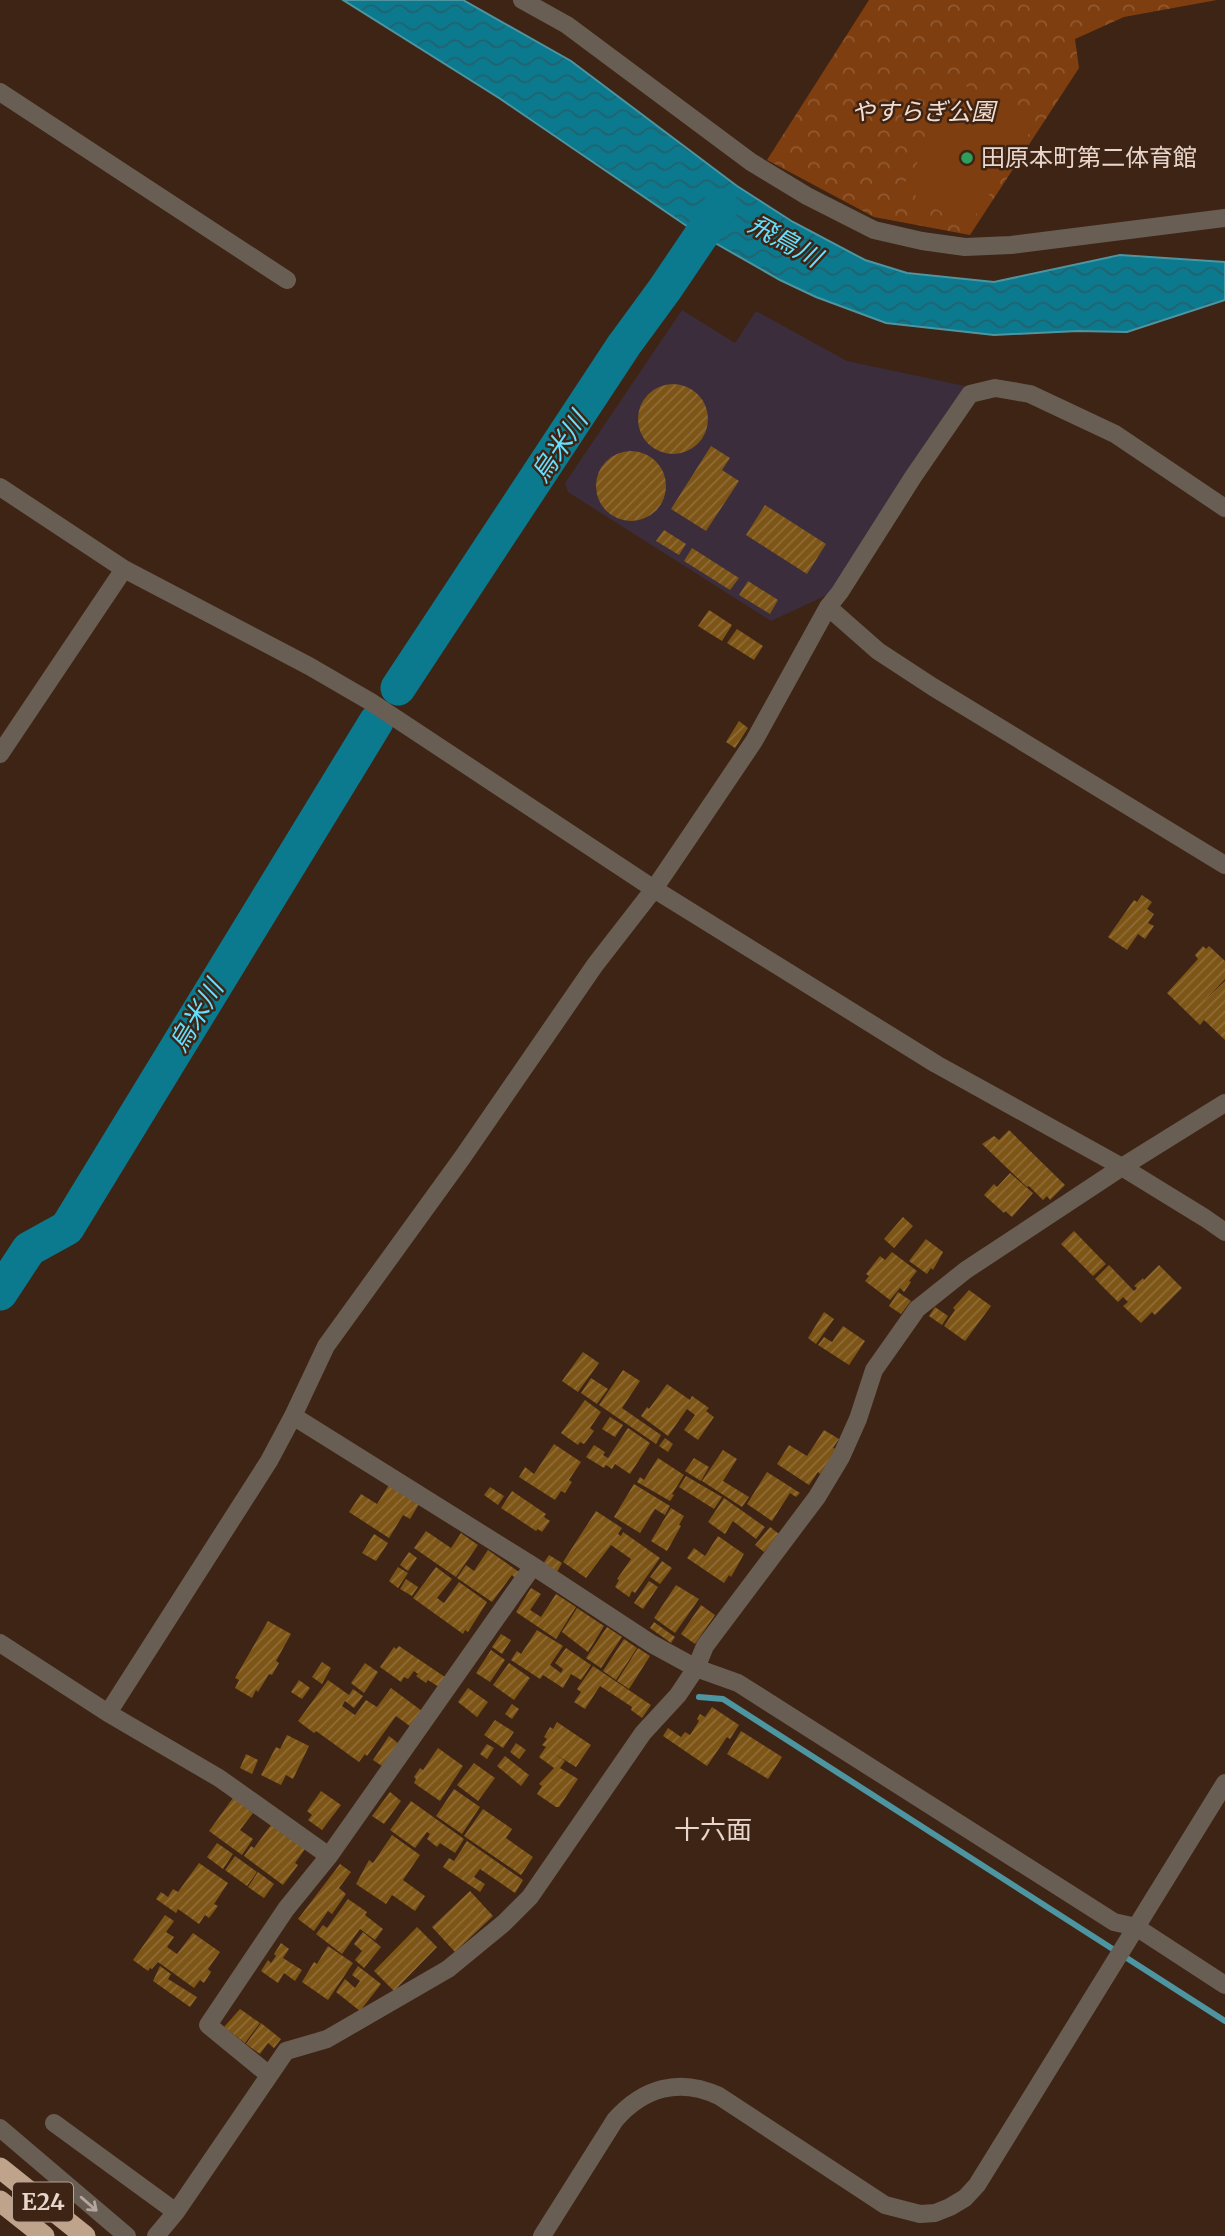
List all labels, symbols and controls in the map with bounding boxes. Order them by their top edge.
park label: やすらぎ公園 [851,96,998,127]
place label: 田原本町第二体育館 [981,142,1197,173]
marker: 田原本町第二体育館 [959,150,975,166]
water label: 飛鳥川 [743,207,830,275]
water label: 烏米川 [523,403,596,488]
water label: 烏米川 [161,971,231,1058]
district label: 十六面 [674,1813,752,1846]
road number: E24 [13,2182,73,2222]
one-way arrow [80,2196,98,2212]

